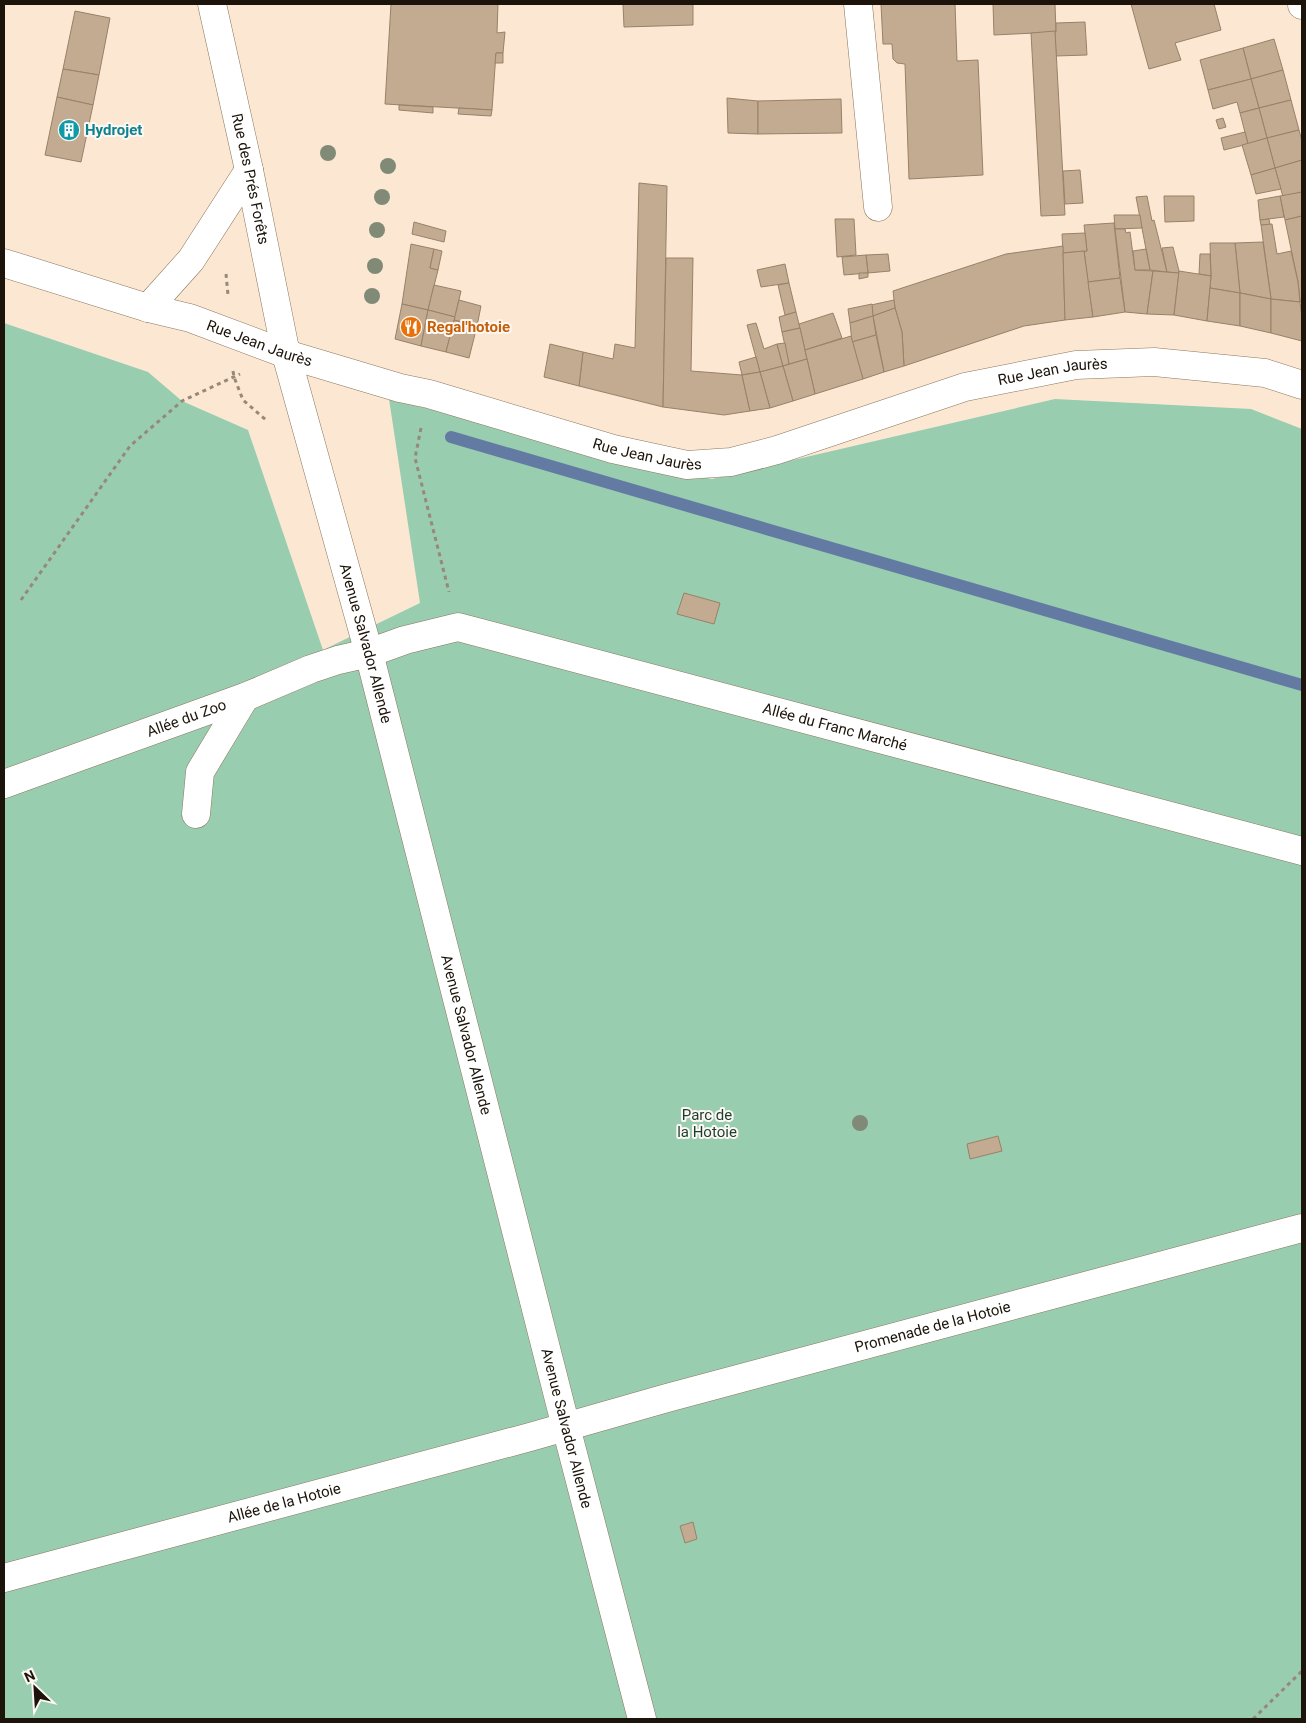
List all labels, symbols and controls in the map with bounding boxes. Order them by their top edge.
street label: Rue des Prés Forêts [228,112,273,246]
building icon: Hydrojet [57,118,81,142]
place label: Hydrojet [85,121,142,139]
restaurant icon: Regal'hotoie [399,315,423,339]
street label: Rue Jean Jaurès [204,316,314,370]
place label: Regal'hotoie [427,318,510,336]
street label: Rue Jean Jaurès [996,355,1108,389]
street label: Rue Jean Jaurès [591,434,702,474]
street label: Avenue Salvador Allende [336,562,396,725]
street label: Allée du Zoo [144,696,229,741]
street label: Allée du Franc Marché [761,699,909,755]
street label: Avenue Salvador Allende [437,953,495,1117]
park label: Parc de la Hotoie [677,1106,737,1141]
street label: Promenade de la Hotoie [853,1297,1013,1356]
street label: Avenue Salvador Allende [537,1346,596,1510]
street label: Allée de la Hotoie [225,1479,343,1527]
north arrow [10,1663,60,1713]
text: N [22,1667,37,1686]

